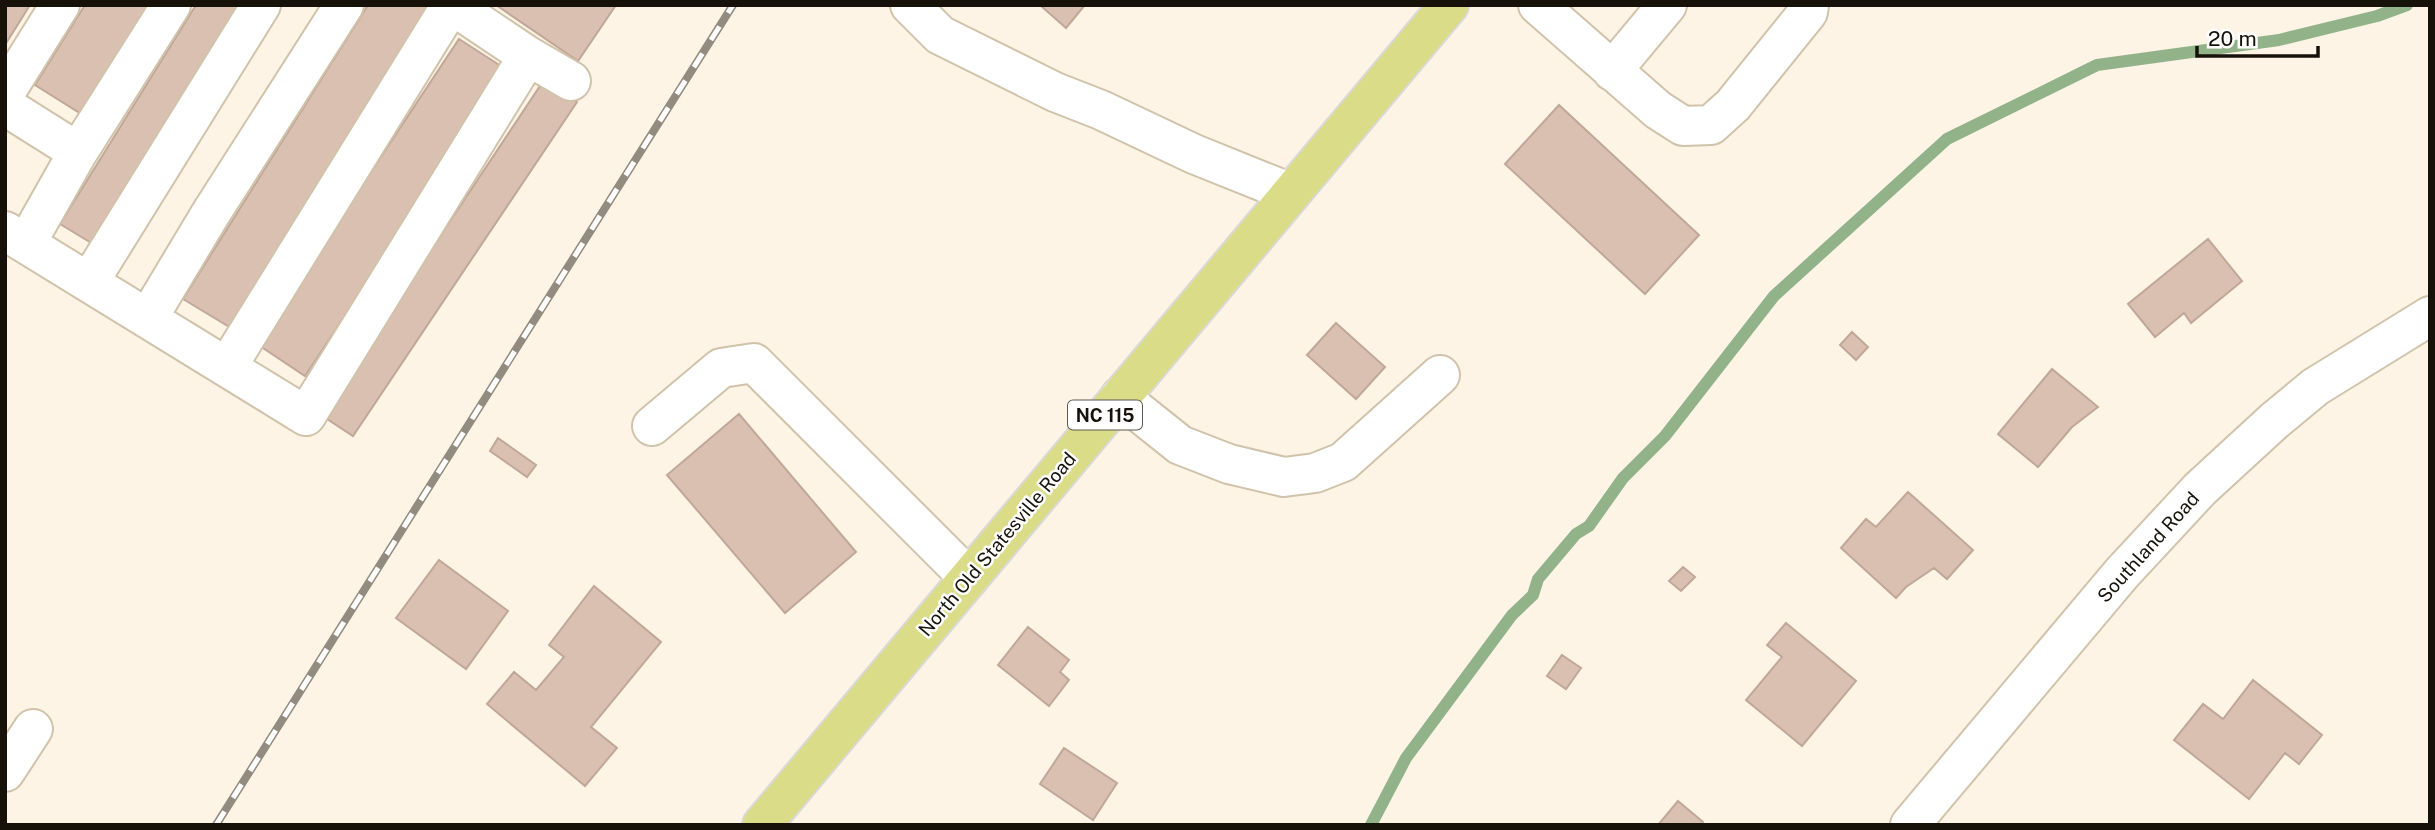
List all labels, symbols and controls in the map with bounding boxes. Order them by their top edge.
scale bar [2197,14,2318,58]
text: 20 m [2208,26,2257,51]
road number: NC 115 [1068,400,1142,430]
street label: North Old Statesville Road [914,448,1080,640]
street label: Southland Road [2093,487,2203,607]

